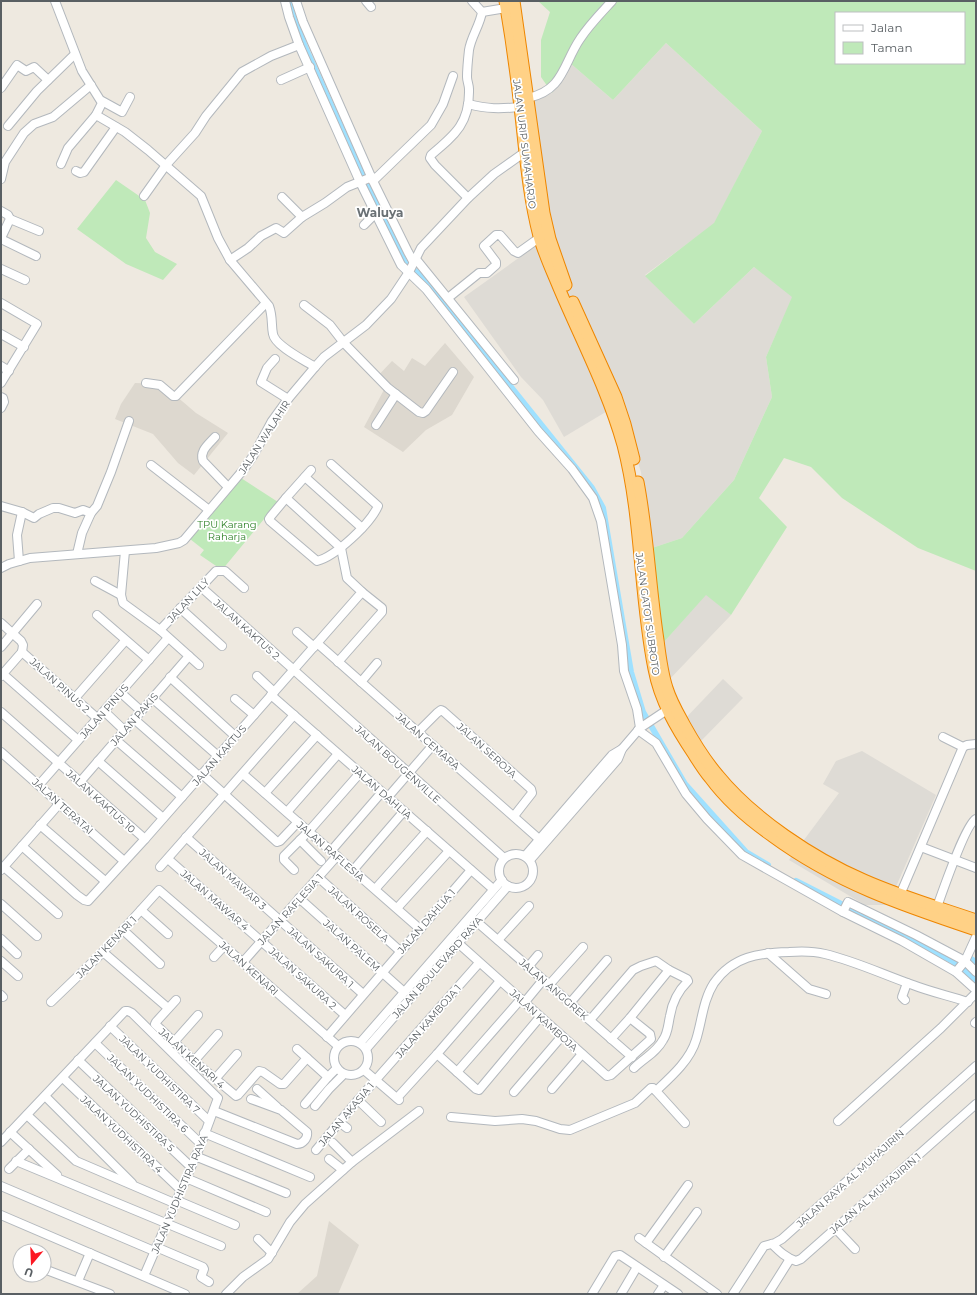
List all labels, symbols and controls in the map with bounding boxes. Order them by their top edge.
legend [835,12,965,64]
text: Jalan [870,20,903,35]
text: Taman [871,40,913,55]
street label: JALAN URIP SUMAHARJO [510,78,539,210]
district label: Waluya [357,205,403,220]
street label: JALAN WALAHIR [235,398,293,477]
park label: TPU Karang Raharja [197,518,257,543]
street label: JALAN GATOT SUBROTO [632,551,663,676]
street label: JALAN LILY [164,575,213,626]
street label: JALAN KAKTUS 2 [210,596,283,663]
street label: JALAN PINUS 2 [26,654,93,716]
street label: JALAN PINUS [76,681,132,742]
street label: JALAN PAKIS [107,690,161,749]
street label: JALAN CEMARA [392,709,463,773]
street label: JALAN SEROJA [453,719,520,781]
street label: JALAN KAKTUS [189,722,249,789]
street label: JALAN BOUGENVILLE [352,722,443,806]
street label: JALAN DAHLIA [348,762,415,823]
street label: JALAN KAKTUS 10 [62,766,138,836]
street label: JALAN TERATAI [29,775,96,837]
street label: JALAN RAFLESIA [293,818,368,885]
street label: JALAN MAWAR 3 [196,845,269,913]
street label: JALAN MAWAR 4 [177,866,252,934]
street label: JALAN RAFLESIA 1 [254,871,326,949]
street label: JALAN ROSELA [325,883,392,946]
street label: JALAN DAHLIA 1 [394,886,458,957]
street label: JALAN BOULEVARD RAYA [389,913,486,1022]
street label: JALAN KENARI 1 [73,914,139,982]
street label: JALAN PALEM [320,916,383,974]
street label: JALAN SAKURA 1 [284,924,356,991]
street label: JALAN KENARI [216,938,281,998]
street label: JALAN SAKURA 2 [265,944,339,1012]
street label: JALAN ANGGREK [516,955,592,1024]
street label: JALAN KAMBOJA 1 [392,982,464,1062]
street label: JALAN KAMBOJA [506,986,581,1055]
street label: JALAN KENARI 4 [155,1025,228,1092]
street label: JALAN YUDHISTIRA 7 [116,1032,203,1116]
street label: JALAN YUDHISTIRA 6 [104,1051,191,1135]
street label: JALAN YUDHISTIRA 5 [89,1071,177,1155]
street label: JALAN AKASIA 1 [315,1080,377,1150]
street label: JALAN YUDHISTIRA 4 [77,1092,166,1176]
street label: JALAN RAYA AL MUHAJIRIN [793,1127,907,1231]
street label: JALAN YUDHISTIRA RAYA [148,1132,211,1257]
street label: JALAN AL MUHAJIRIN 1 [826,1150,924,1237]
north arrow [12,1243,52,1283]
text: U [22,1264,35,1280]

